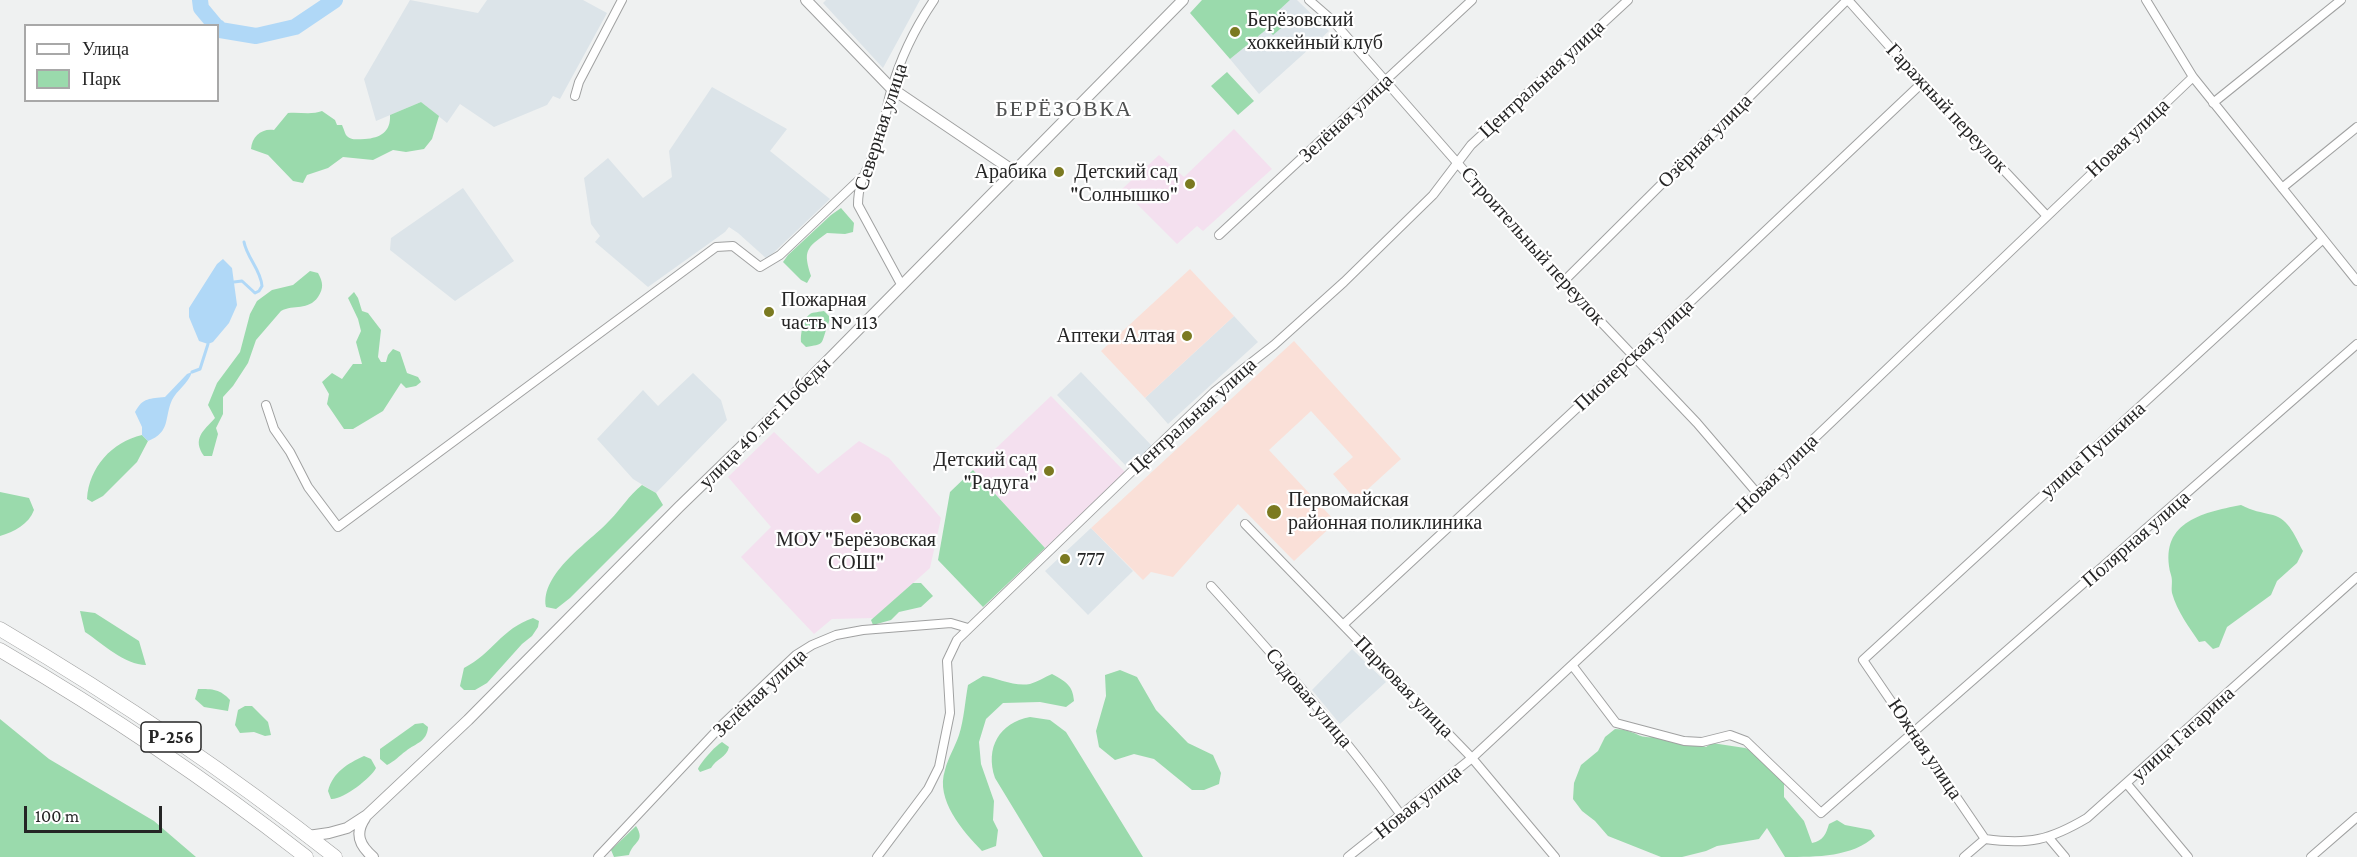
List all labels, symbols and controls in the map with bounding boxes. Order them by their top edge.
place label: Берёзовский хоккейный клуб [1247,8,1383,55]
street label: Центральная улица [1474,15,1610,143]
legend [24,24,219,102]
marker: Берёзовский хоккейный клуб [1228,25,1242,39]
street label: Гаражный переулок [1881,38,2013,178]
text: Улица [82,39,129,59]
street label: Северная улица [849,60,913,194]
street label: Зелёная улица [1294,68,1398,168]
text: Парк [82,69,121,89]
street label: Озёрная улица [1653,89,1757,193]
street label: Новая улица [2081,93,2175,183]
district label: БЕРЁЗОВКА [995,96,1133,122]
place label: Арабика [975,160,1047,184]
place label: Детский сад "Солнышко" [1070,160,1178,207]
street label: Строительный переулок [1456,162,1610,330]
marker: Арабика [1052,165,1066,179]
marker: Детский сад "Солнышко" [1183,177,1197,191]
place label: Пожарная часть № 113 [781,288,878,335]
street label: Пионерская улица [1569,294,1699,416]
marker: Пожарная часть № 113 [762,305,776,319]
place label: Аптеки Алтая [1057,324,1175,348]
marker: Аптеки Алтая [1180,329,1194,343]
street label: улица 40 лет Победы [694,352,836,494]
street label: Центральная улица [1124,353,1262,479]
street label: улица Пушкина [2036,397,2150,503]
street label: Новая улица [1731,429,1823,519]
place label: Детский сад "Радуга" [933,448,1037,495]
marker: Детский сад "Радуга" [1042,464,1056,478]
street label: Полярная улица [2077,486,2195,592]
place label: Первомайская районная поликлиника [1288,488,1482,535]
marker: Первомайская районная поликлиника [1265,503,1283,521]
marker: МОУ "Берёзовская СОШ" [849,511,863,525]
place label: МОУ "Берёзовская СОШ" [776,528,936,575]
place label: 777 [1077,547,1105,571]
marker: 777 [1058,552,1072,566]
street label: Парковая улица [1349,631,1459,743]
street label: Зелёная улица [708,643,812,743]
street label: Садовая улица [1260,643,1358,753]
street label: улица Гагарина [2127,681,2239,787]
street label: Южная улица [1882,694,1968,804]
road number: Р-256 [141,722,201,752]
street label: Новая улица [1370,760,1466,844]
scale bar [27,794,165,832]
text: 100 m [35,806,79,826]

